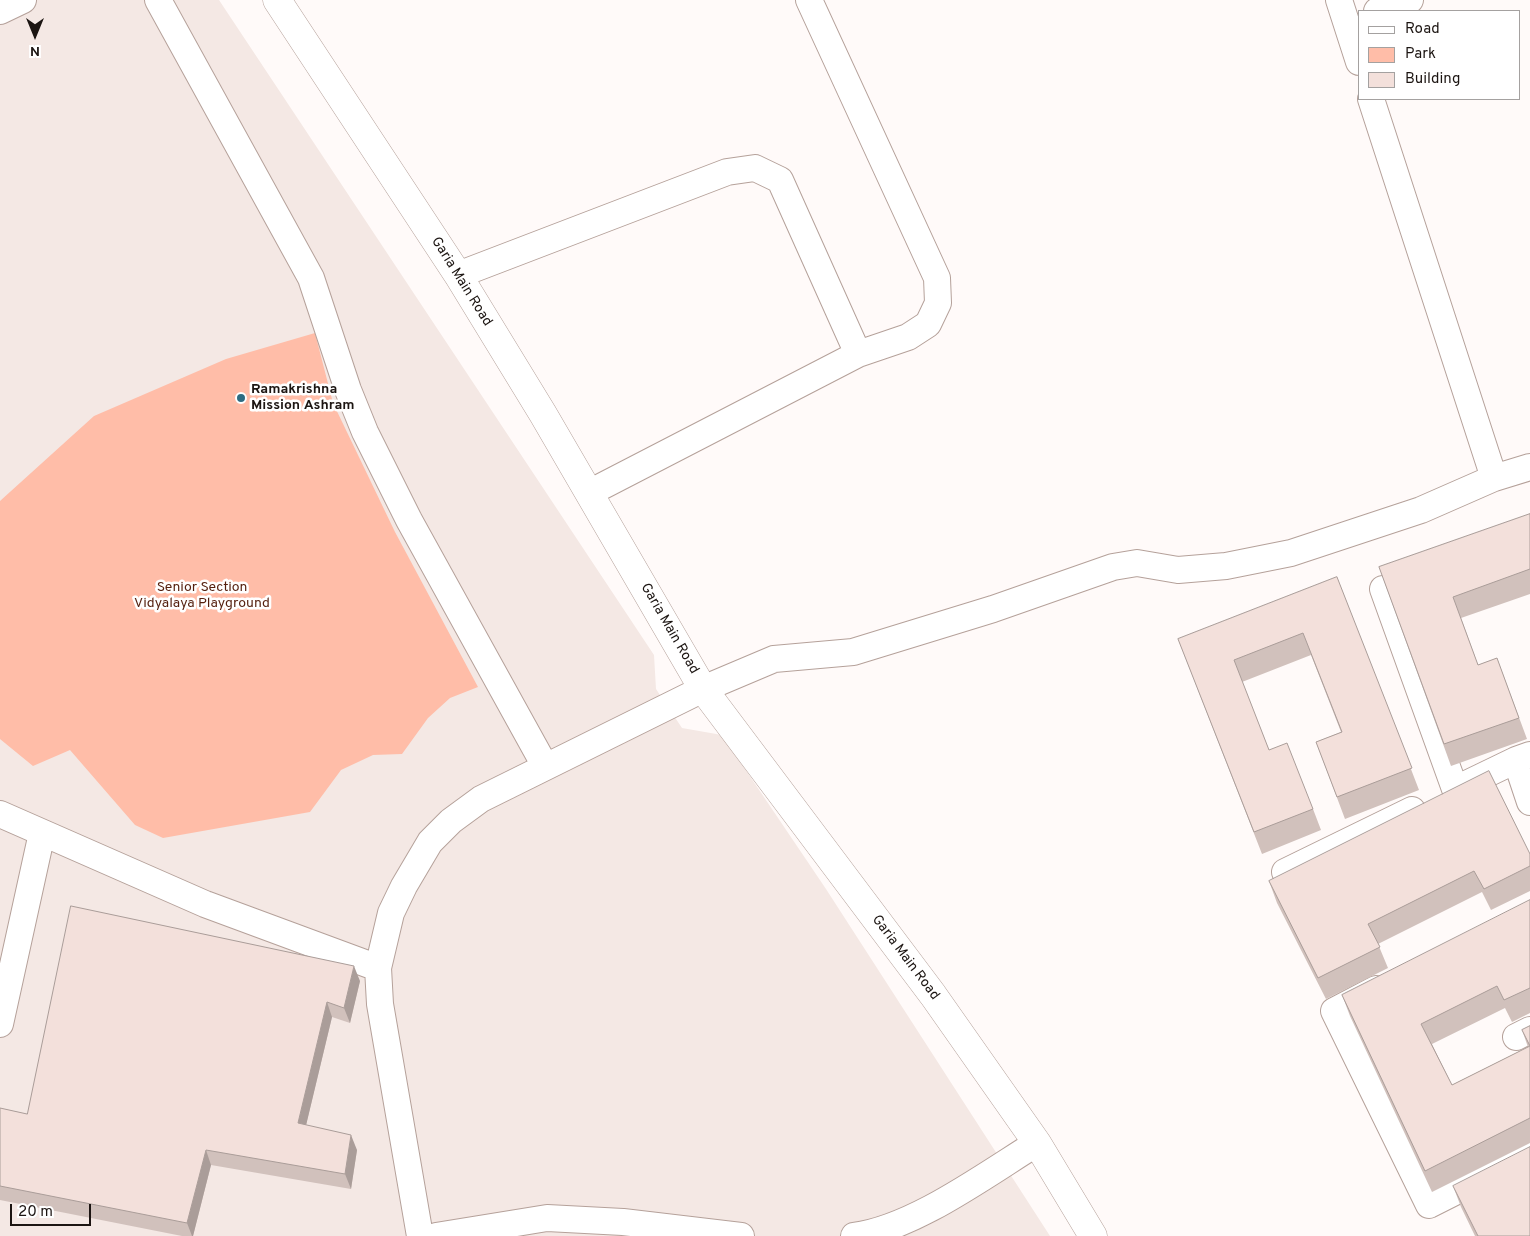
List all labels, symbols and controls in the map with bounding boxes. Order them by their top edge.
north arrow [10,10,60,60]
legend [1358,10,1520,100]
text: Road [1405,20,1440,39]
text: N [30,42,40,59]
text: Park [1405,45,1436,64]
text: Building [1405,70,1460,89]
street label: Garia Main Road [427,234,495,330]
place label: Ramakrishna Mission Ashram [251,382,355,414]
marker: Ramakrishna Mission Ashram [235,392,247,404]
park label: Senior Section Vidyalaya Playground [134,580,270,612]
street label: Garia Main Road [636,581,702,677]
street label: Garia Main Road [868,912,942,1004]
scale bar [12,1194,94,1226]
text: 20 m [18,1203,53,1222]

